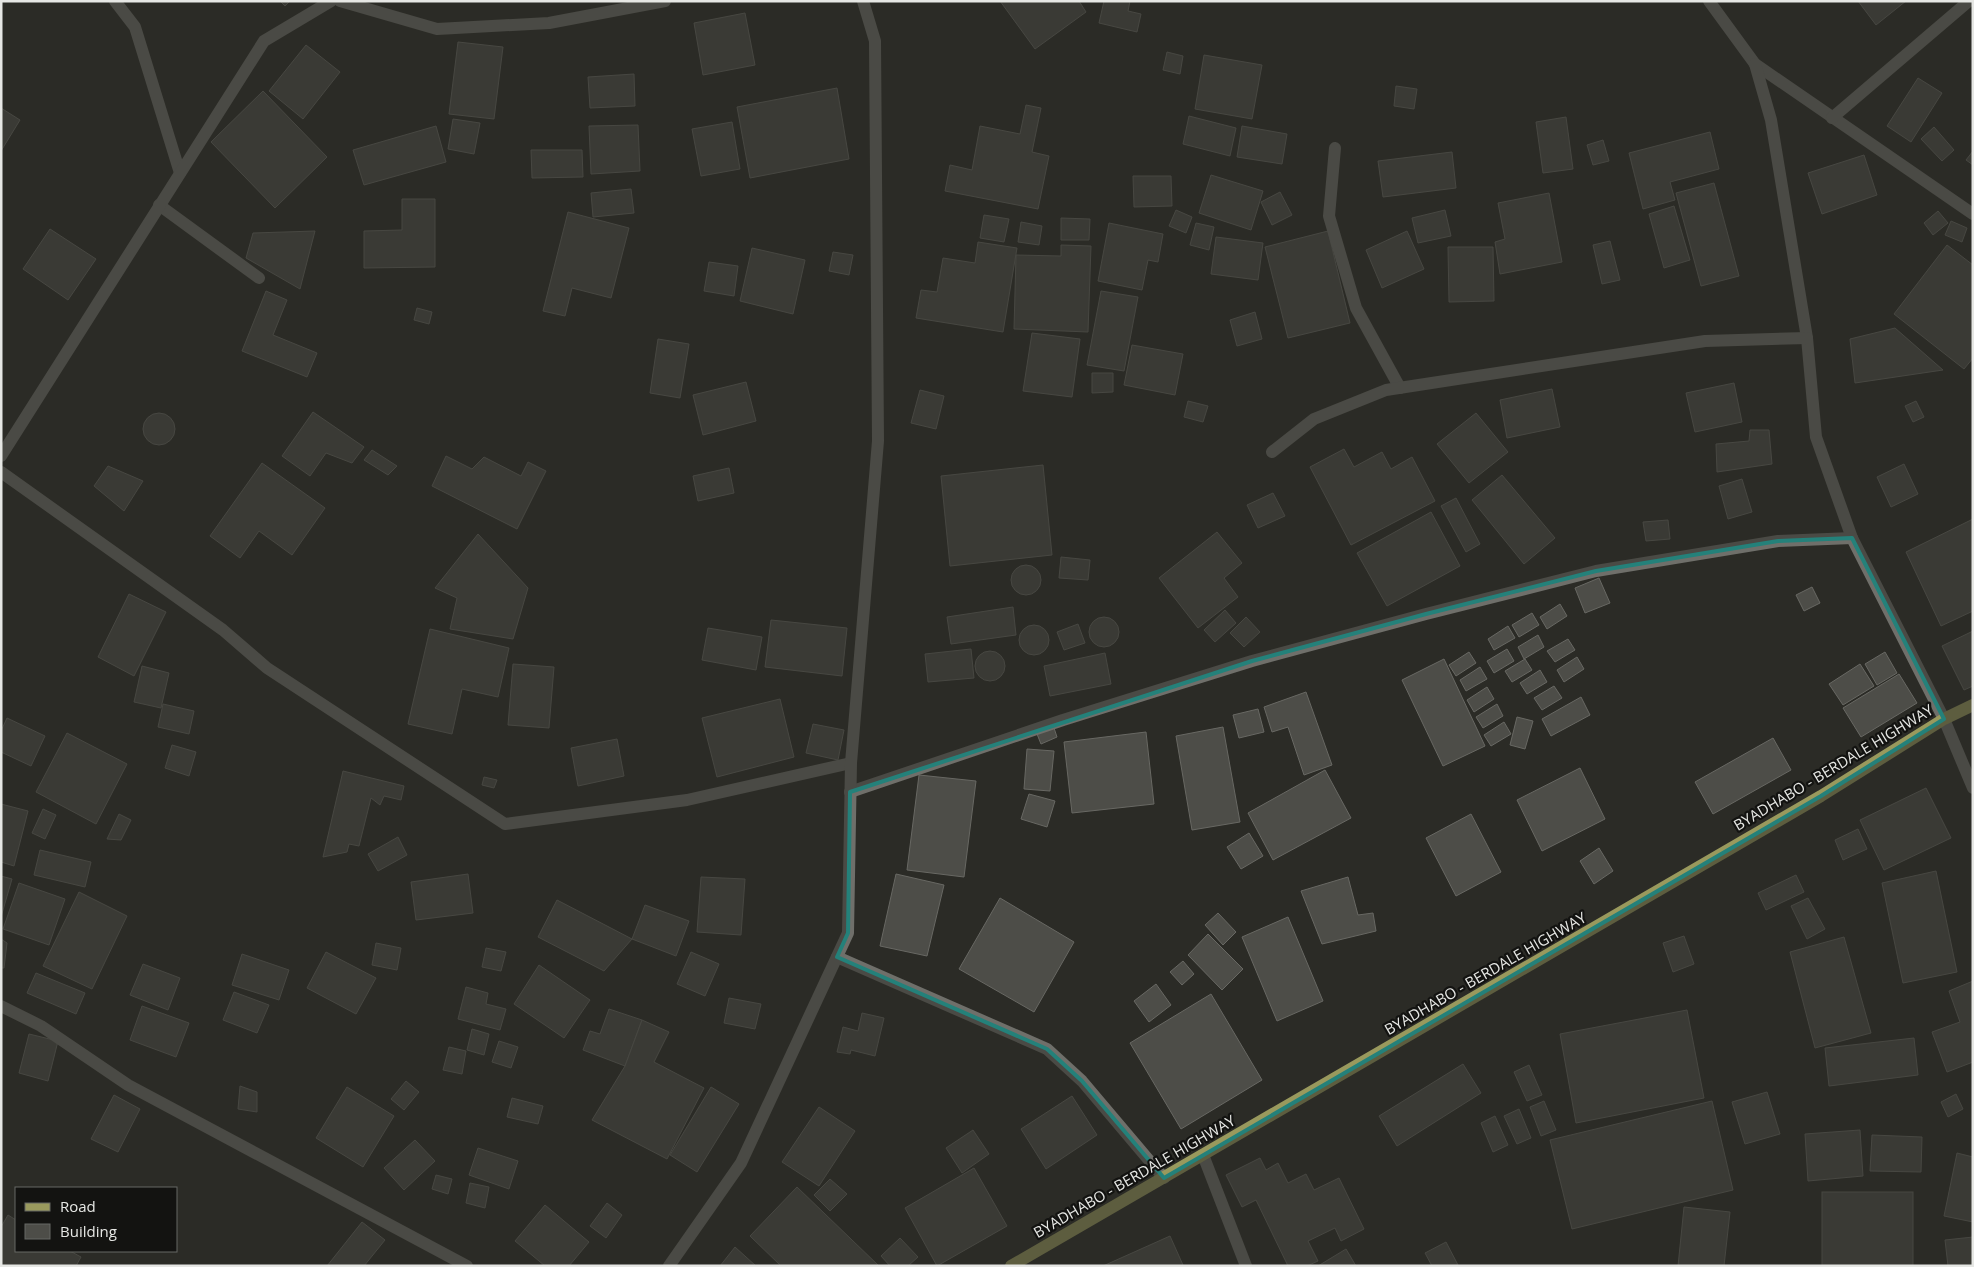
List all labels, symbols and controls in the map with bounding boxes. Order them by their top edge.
street label: BYADHABO - BERDALE HIGHWAY [1729,699,1937,835]
street label: BYADHABO - BERDALE HIGHWAY [1381,907,1590,1039]
street label: BYADHABO - BERDALE HIGHWAY [1030,1110,1239,1242]
legend [15,1187,178,1252]
text: Road [60,1196,96,1216]
text: Building [60,1221,117,1241]

